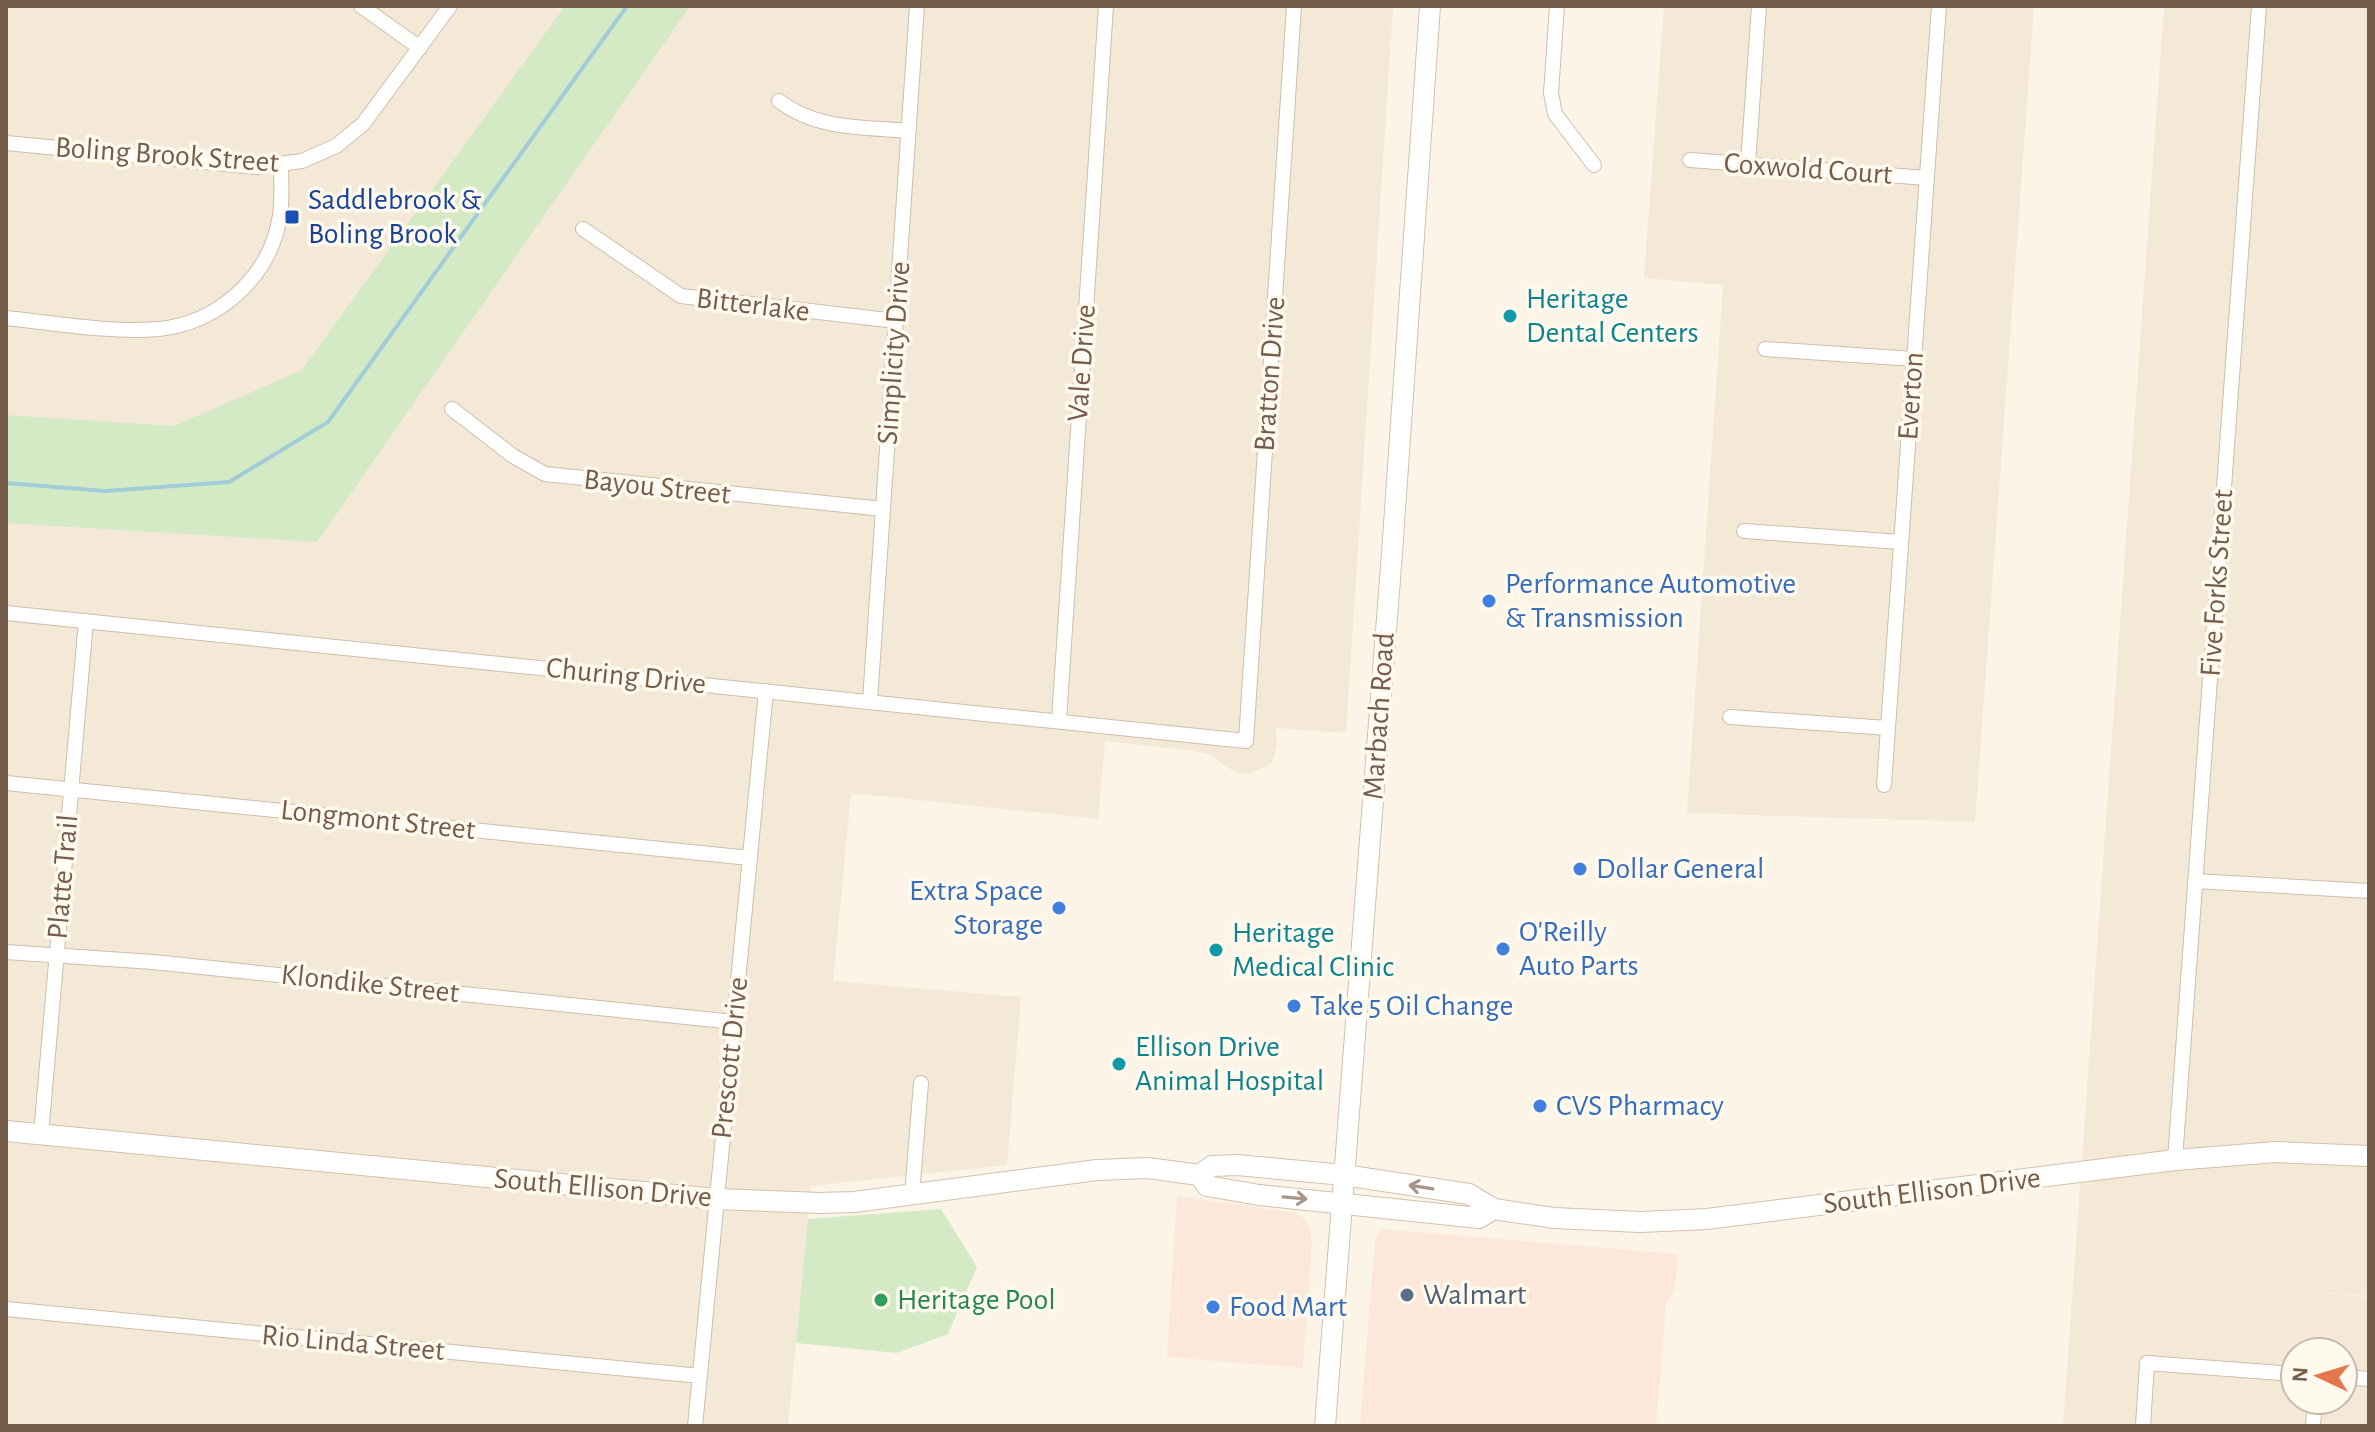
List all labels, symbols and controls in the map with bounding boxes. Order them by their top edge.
street label: Boling Brook Street [54,132,280,178]
street label: Coxwold Court [1723,148,1894,190]
place label: Saddlebrook & Boling Brook [308,185,482,249]
marker: Saddlebrook & Boling Brook [283,208,301,226]
street label: Simplicity Drive [873,260,915,446]
street label: Bitterlake [695,283,811,327]
place label: Heritage Dental Centers [1526,284,1699,348]
street label: Bratton Drive [1250,296,1290,452]
street label: Vale Drive [1063,303,1101,423]
marker: Heritage Dental Centers [1501,307,1519,325]
street label: Everton [1893,351,1929,441]
street label: Bayou Street [582,464,732,510]
street label: Five Forks Street [2195,488,2239,678]
place label: Performance Automotive & Transmission [1505,569,1796,633]
marker: Performance Automotive & Transmission [1480,592,1498,610]
street label: Marbach Road [1358,631,1400,801]
street label: Churing Drive [545,653,707,699]
street label: Longmont Street [279,795,477,845]
street label: Platte Trail [43,813,83,941]
place label: Dollar General [1596,854,1764,884]
marker: Dollar General [1571,860,1589,878]
place label: Extra Space Storage [909,876,1043,940]
marker: Extra Space Storage [1050,899,1068,917]
place label: O'Reilly Auto Parts [1519,917,1639,981]
place label: Heritage Medical Clinic [1232,918,1394,982]
marker: O'Reilly Auto Parts [1494,940,1512,958]
marker: Heritage Medical Clinic [1207,941,1225,959]
street label: Klondike Street [279,960,461,1008]
street label: Prescott Drive [707,976,753,1140]
place label: Take 5 Oil Change [1310,991,1513,1021]
marker: Take 5 Oil Change [1285,997,1303,1015]
place label: Ellison Drive Animal Hospital [1135,1032,1324,1096]
marker: Ellison Drive Animal Hospital [1110,1055,1128,1073]
place label: CVS Pharmacy [1556,1091,1724,1121]
marker: CVS Pharmacy [1531,1097,1549,1115]
street label: South Ellison Drive [1822,1163,2042,1219]
street label: South Ellison Drive [493,1164,713,1212]
one-way arrow [1409,1179,1434,1194]
one-way arrow [1281,1191,1308,1206]
place label: Walmart [1423,1280,1527,1310]
place label: Heritage Pool [897,1285,1056,1315]
marker: Walmart [1398,1286,1416,1304]
marker: Heritage Pool [872,1291,890,1309]
place label: Food Mart [1229,1292,1348,1322]
marker: Food Mart [1204,1298,1222,1316]
street label: Rio Linda Street [260,1320,446,1366]
north arrow [2279,1336,2359,1416]
text: N [2289,1366,2312,1383]

